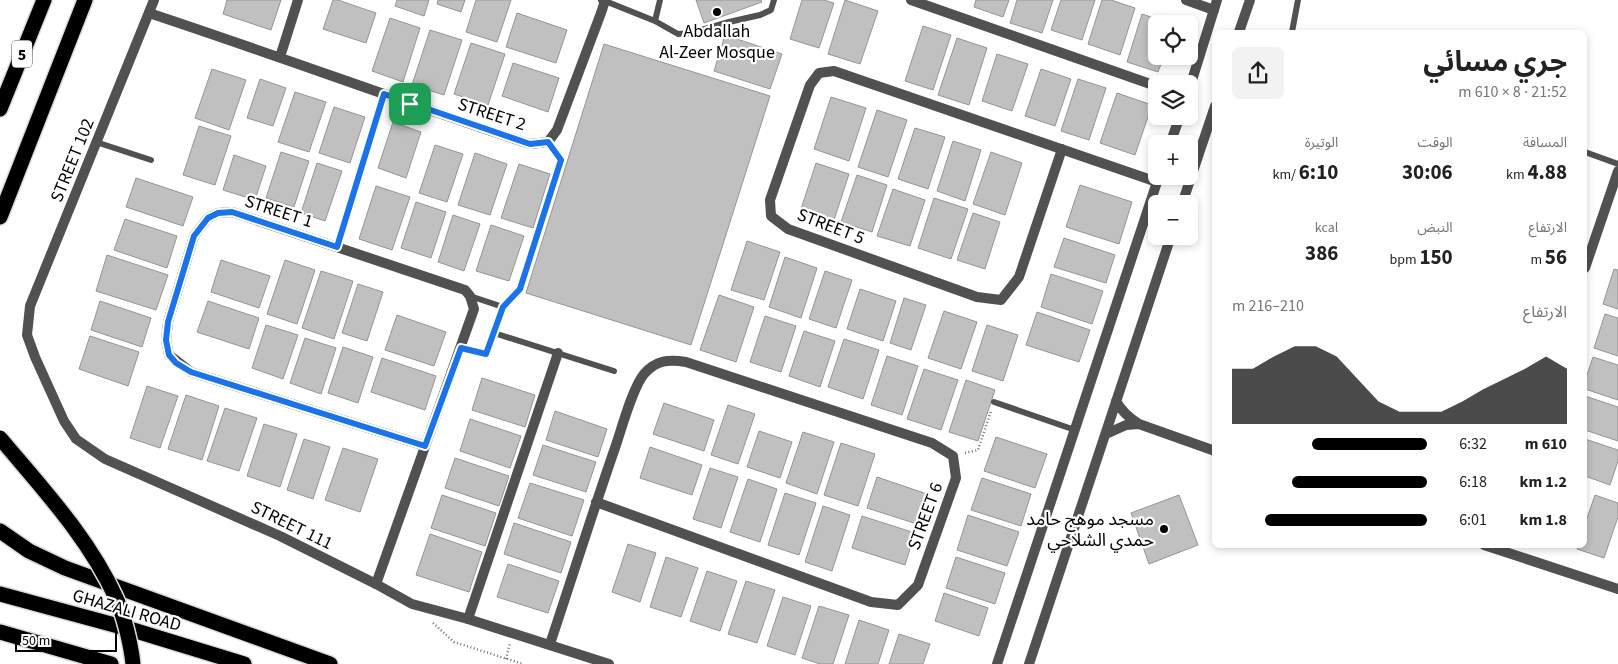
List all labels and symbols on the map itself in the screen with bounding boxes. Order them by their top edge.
marker: Abdallah Al-Zeer Mosque [711,6,723,18]
place label: Abdallah Al-Zeer Mosque [659,19,775,65]
road number: 5 [12,41,32,68]
pin [389,83,431,125]
street label: STREET 2 [455,92,529,137]
street label: STREET 102 [44,115,101,206]
street label: STREET 1 [242,189,316,234]
street label: STREET 5 [794,202,868,251]
street label: STREET 6 [902,479,949,553]
street label: STREET 111 [247,495,337,556]
place label: مسجد موهج حامد حمدي الشلاحي [1026,507,1154,553]
marker: مسجد موهج حامد حمدي الشلاحي [1158,523,1170,535]
street label: GHAZALI ROAD [70,583,184,638]
scale bar [15,629,118,652]

